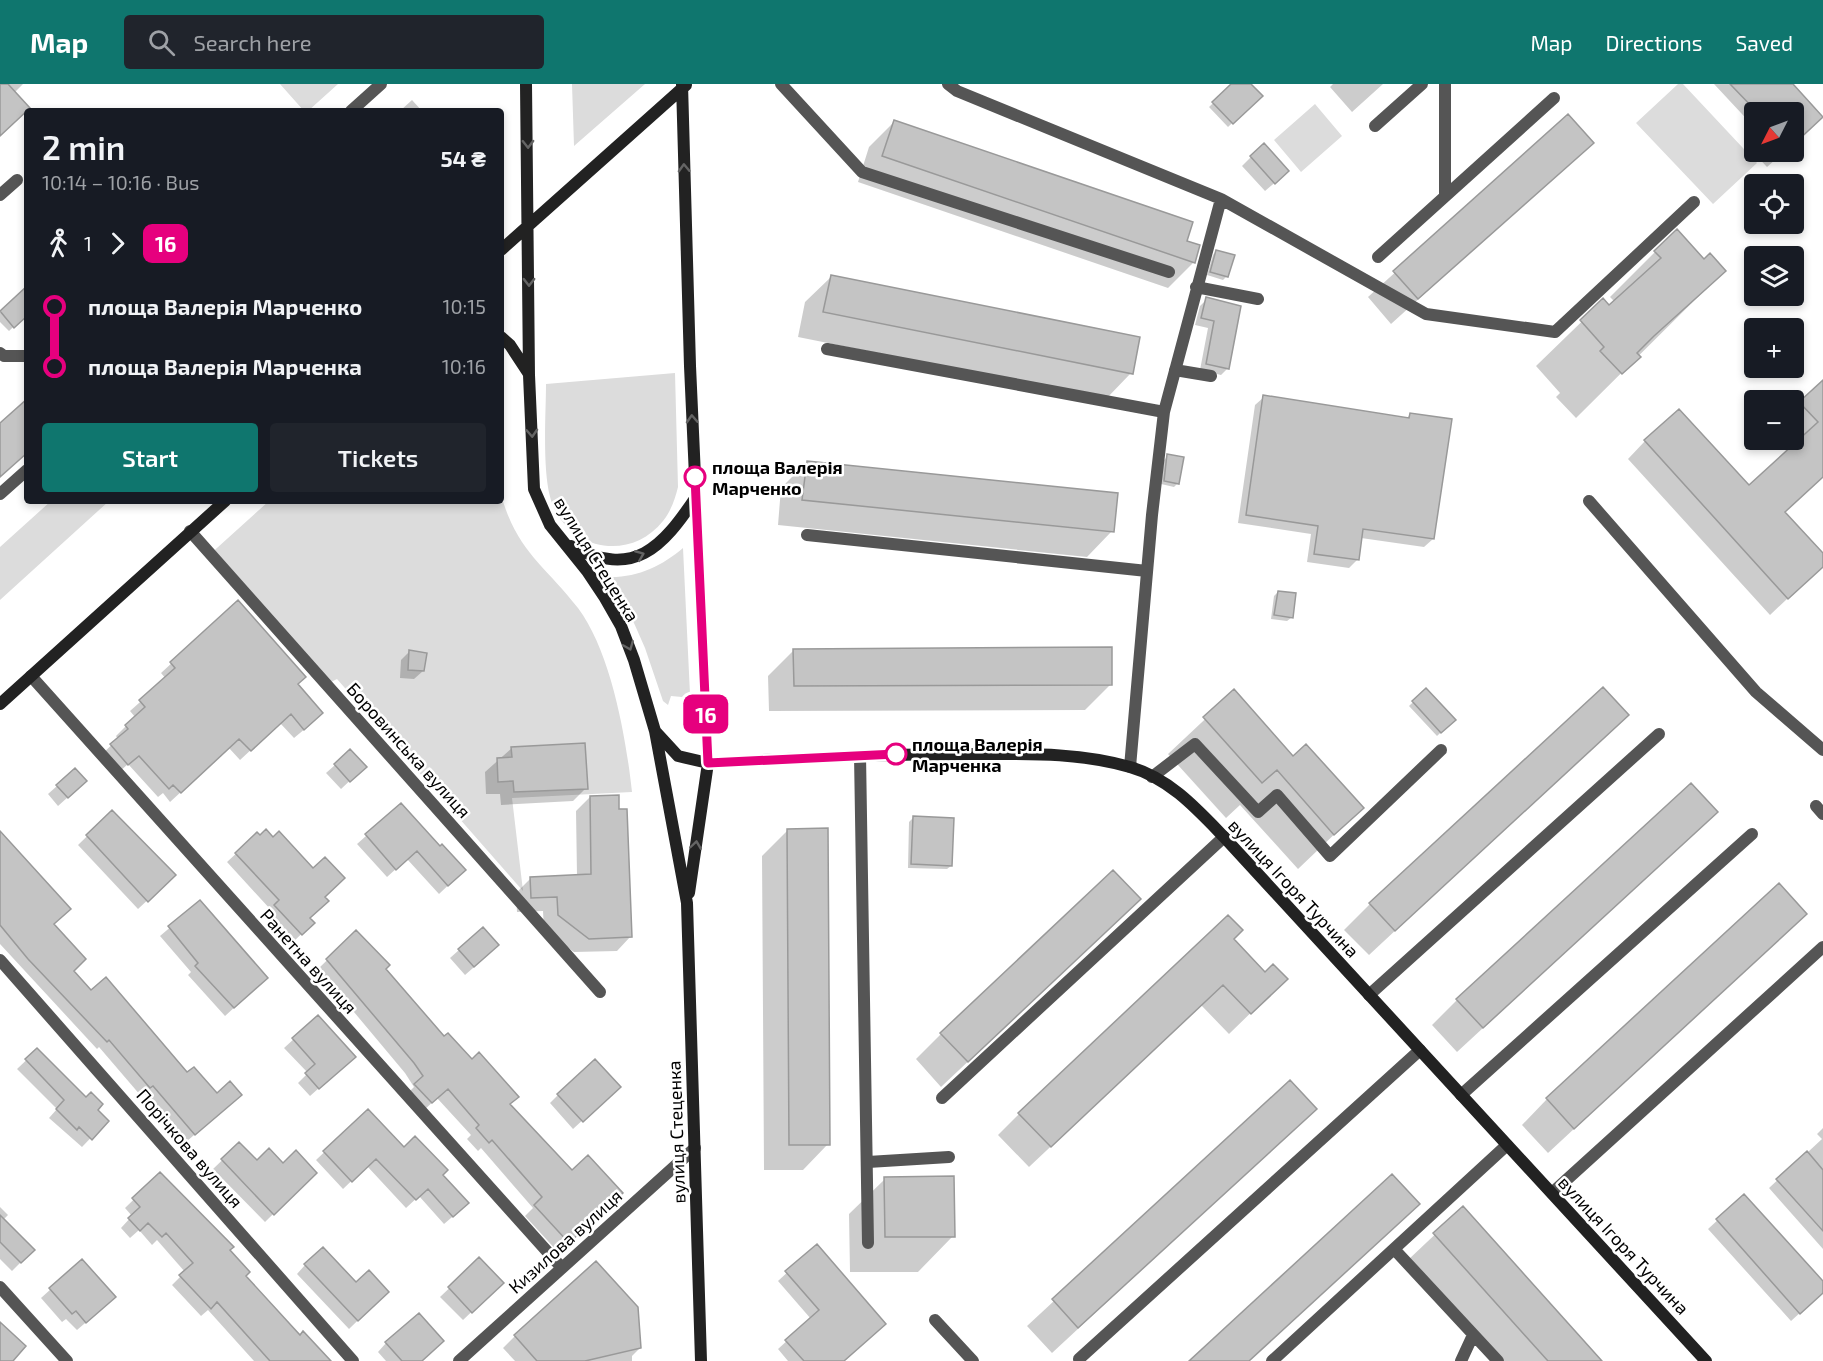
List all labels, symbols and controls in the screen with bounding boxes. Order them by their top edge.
search box [124,15,544,69]
text: Map [30,25,88,59]
icon: search [145,26,178,59]
text: Search here [193,29,312,55]
text: Map [1530,30,1573,55]
text: Directions [1606,30,1702,55]
text: Saved [1735,30,1793,55]
north arrow [1744,102,1804,162]
map controls [1744,102,1804,450]
text: 2 min [42,127,125,167]
one-way arrow [521,139,534,148]
text: 54 ₴ [440,145,486,171]
one-way arrow [678,163,691,172]
text: 10:14 – 10:16 · Bus [42,170,200,194]
button: locate [1744,174,1804,234]
icon: walk [42,227,75,260]
icon: forward [101,227,134,260]
text: 1 [84,231,92,255]
text: 16 [155,231,176,256]
button: layers [1744,246,1804,306]
one-way arrow [523,277,535,286]
text: площа Валерія Марченко [88,293,362,319]
text: 10:15 [443,294,486,318]
button: + [1744,318,1804,378]
text: площа Валерія Марченка [88,353,362,379]
text: 10:16 [442,354,486,378]
button: − [1744,390,1804,450]
one-way arrow [686,414,699,423]
button: Start [42,423,258,492]
button: Tickets [270,423,486,492]
one-way arrow [525,429,538,438]
place label: площа Валерія Марченко [712,456,843,499]
marker: площа Валерія Марченко [684,466,706,488]
street label: вулиця Стеценка [550,493,644,625]
one-way arrow [634,550,645,562]
one-way arrow [622,640,634,651]
street label: Боровинська вулиця [342,678,476,822]
line badge: 16 [679,694,733,734]
text: 16 [695,702,717,727]
place label: площа Валерія Марченка [912,733,1043,776]
marker: площа Валерія Марченка [885,743,907,765]
street label: вулиця Ігоря Турчина [1224,814,1364,962]
one-way arrow [689,840,701,850]
street label: Ранетна вулиця [256,904,362,1018]
street label: вулиця Стеценка [663,1060,689,1204]
street label: Порічкова вулиця [132,1084,248,1212]
street label: вулиця Ігоря Турчина [1554,1171,1694,1319]
street label: Кизилова вулиця [504,1184,626,1298]

